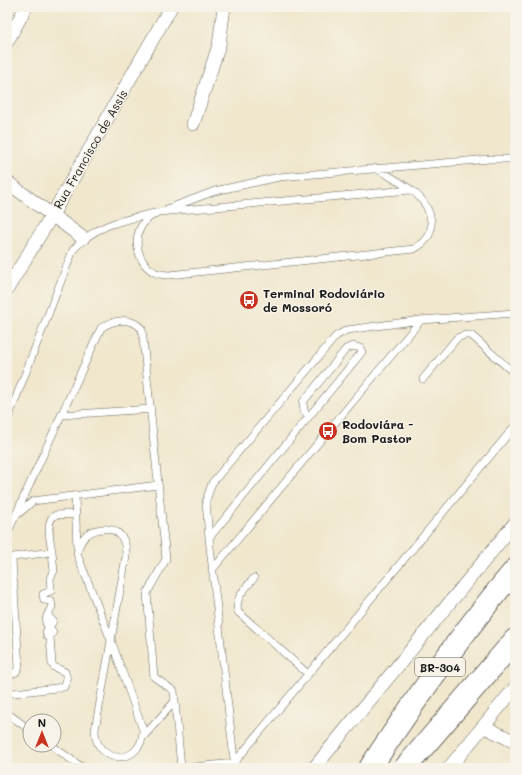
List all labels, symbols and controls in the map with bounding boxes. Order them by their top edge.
street label: Rua Francisco de Assis [49,86,131,212]
place label: Terminal Rodoviário de Mossoró [263,285,385,315]
bus stop icon: Terminal Rodoviário de Mossoró [238,289,260,311]
place label: Rodoviára - Bom Pastor [342,416,413,446]
bus stop icon: Rodoviára - Bom Pastor [317,420,339,442]
road number: BR-304 [415,658,465,676]
north arrow [22,713,62,753]
text: N [38,715,46,730]

